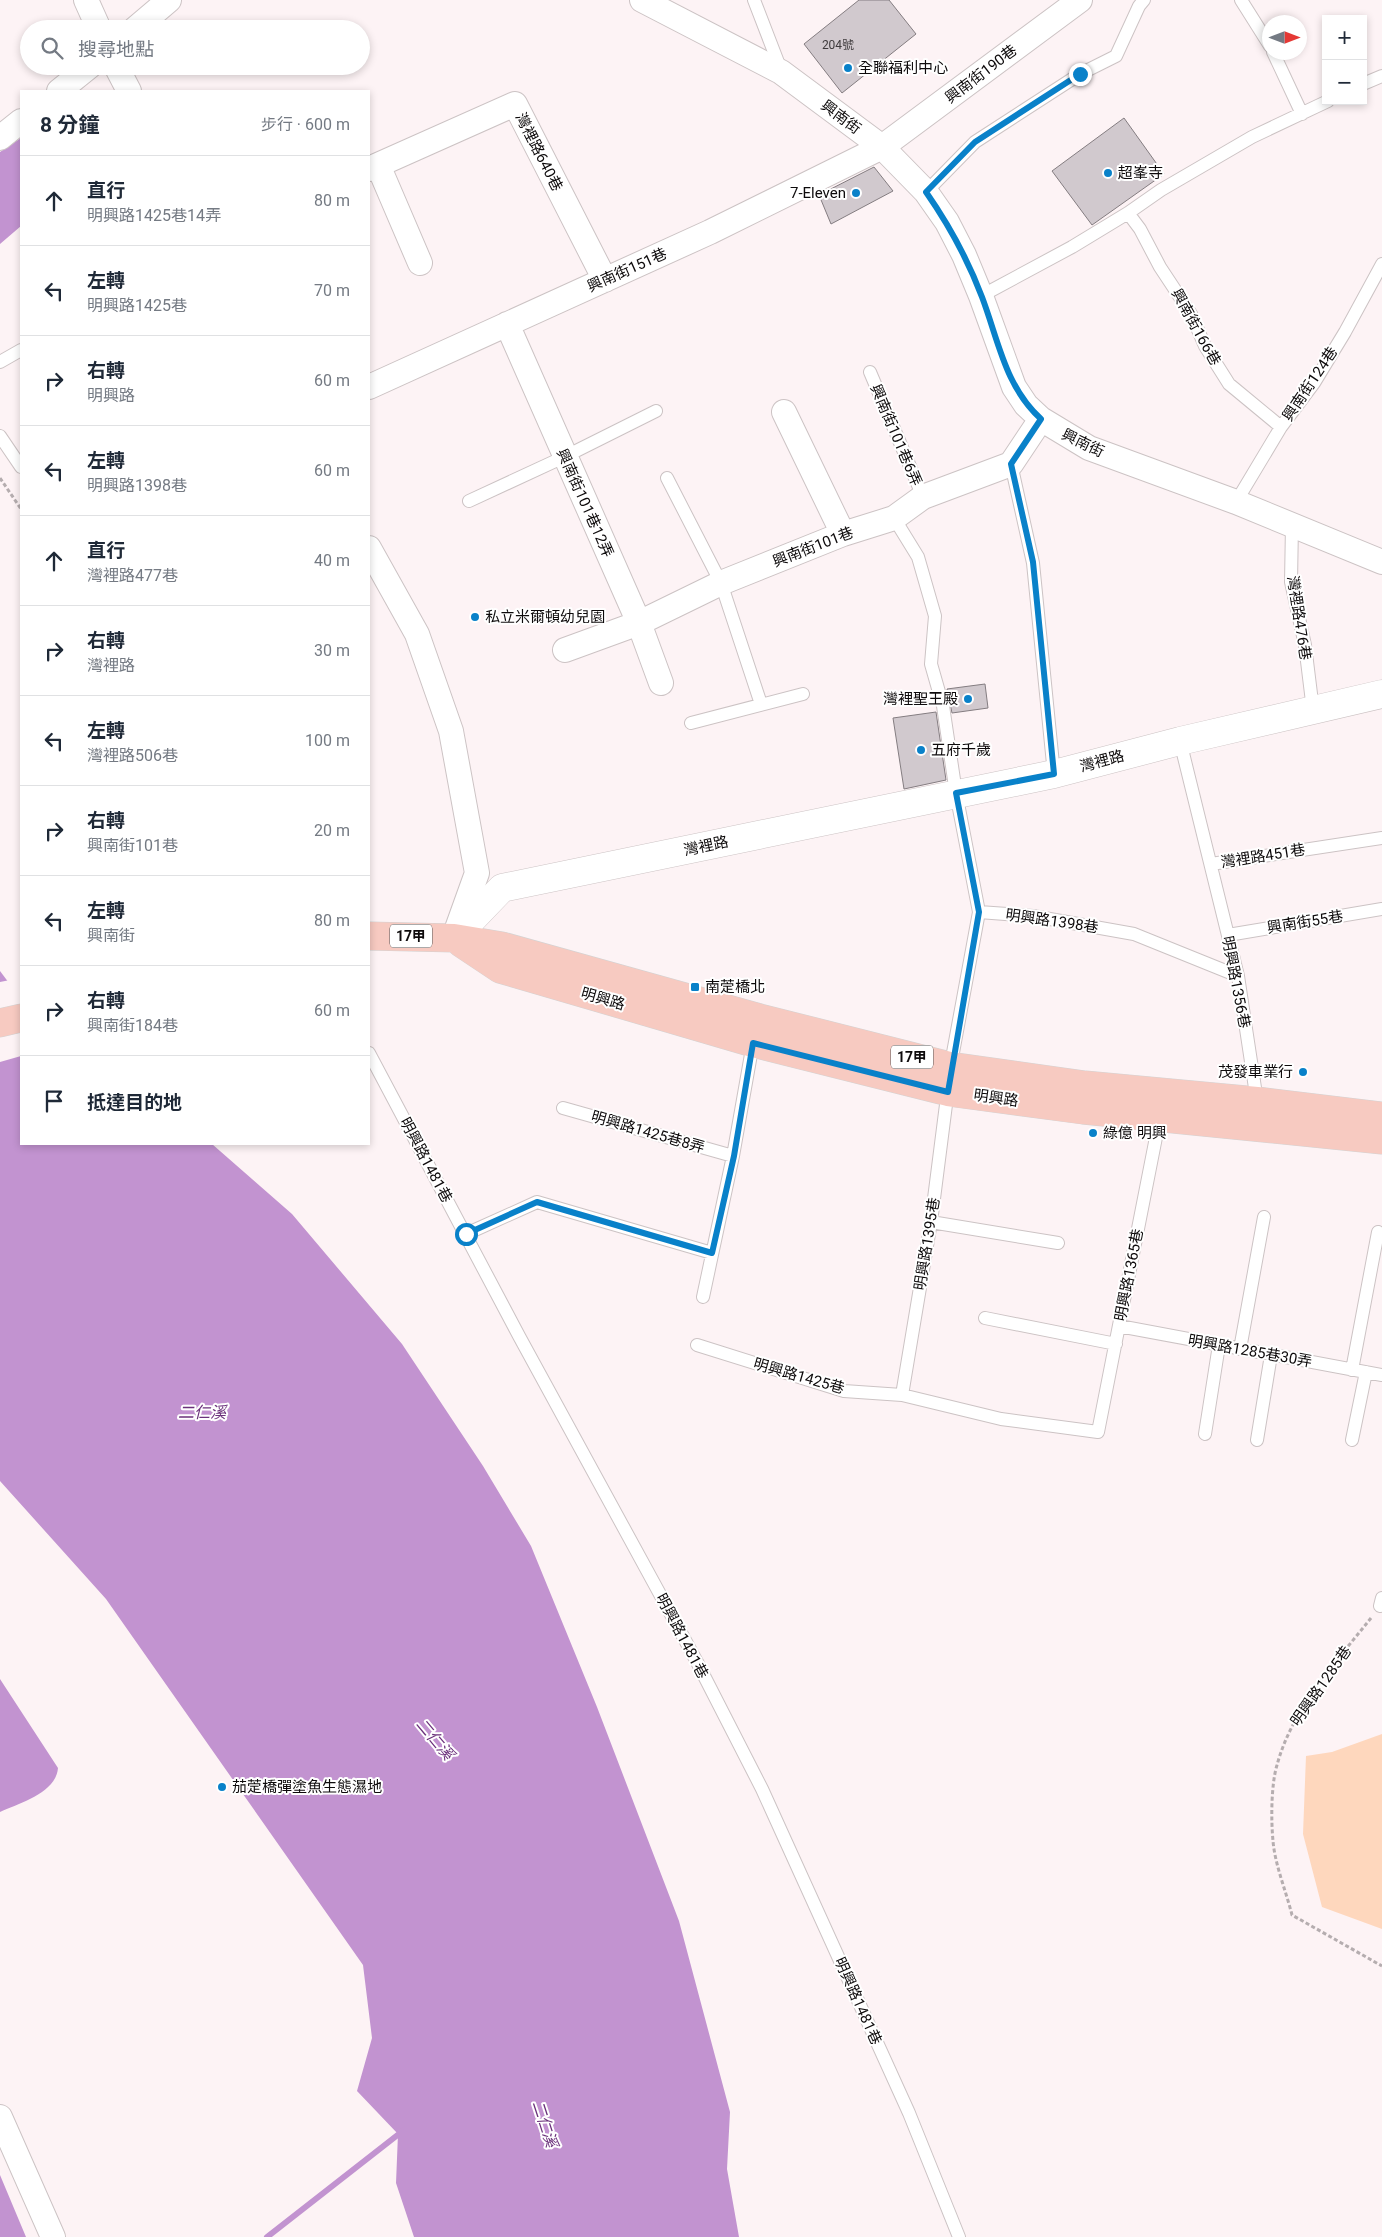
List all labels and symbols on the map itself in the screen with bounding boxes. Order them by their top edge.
north arrow [1262,15,1307,60]
house number: 204號 [822,38,854,52]
street label: 興南街190巷 [942,41,1020,107]
place label: 全聯福利中心 [858,59,948,77]
marker: 全聯福利中心 [842,62,854,74]
route end [1069,63,1092,86]
street label: 興南街 [818,96,864,138]
street label: 灣裡路640巷 [512,110,566,194]
place label: 超峯寺 [1118,164,1163,182]
marker: 超峯寺 [1102,167,1114,179]
place label: 7-Eleven [790,184,846,202]
marker: 7-Eleven [850,187,862,199]
street label: 興南街151巷 [584,244,670,296]
street label: 興南街166巷 [1167,285,1225,369]
street label: 興南街124巷 [1279,344,1341,424]
street label: 興南街101巷6弄 [866,381,926,489]
street label: 興南街 [1059,425,1107,461]
street label: 興南街101巷12弄 [553,446,617,560]
street label: 興南街101巷 [770,523,856,571]
street label: 灣裡路476巷 [1283,574,1315,662]
place label: 私立米爾頓幼兒園 [485,608,605,626]
marker: 私立米爾頓幼兒園 [469,611,481,623]
place label: 灣裡聖王殿 [883,690,958,708]
marker: 灣裡聖王殿 [962,693,974,705]
place label: 五府千歲 [931,741,991,759]
marker: 五府千歲 [915,744,927,756]
street label: 灣裡路 [1078,746,1126,776]
street label: 灣裡路 [682,833,730,859]
street label: 灣裡路451巷 [1219,840,1307,872]
street label: 明興路1398巷 [1004,906,1100,936]
street label: 興南街55巷 [1266,907,1344,937]
road number: 17甲 [390,924,432,948]
street label: 明興路1356巷 [1218,934,1254,1030]
place label: 南萣橋北 [705,978,765,996]
marker: 南萣橋北 [689,981,701,993]
street label: 明興路 [579,984,627,1014]
road number: 17甲 [891,1046,933,1068]
place label: 茂發車業行 [1218,1063,1293,1081]
marker: 茂發車業行 [1297,1066,1309,1078]
street label: 明興路 [972,1086,1020,1110]
street label: 明興路1425巷8弄 [589,1107,707,1157]
street label: 明興路1481巷 [396,1114,456,1206]
place label: 綠億 明興 [1103,1124,1167,1142]
marker: 綠億 明興 [1087,1127,1099,1139]
street label: 明興路1395巷 [911,1196,943,1292]
route start [455,1223,478,1246]
street label: 明興路1365巷 [1111,1227,1147,1323]
street label: 明興路1285巷30弄 [1187,1331,1313,1371]
street label: 明興路1425巷 [751,1354,847,1398]
water label: 二仁溪 [178,1403,228,1422]
street label: 明興路1481巷 [652,1590,712,1682]
street label: 明興路1285巷 [1287,1642,1355,1730]
water label: 二仁溪 [412,1715,459,1765]
place label: 茄萣橋彈塗魚生態濕地 [232,1778,382,1796]
marker: 茄萣橋彈塗魚生態濕地 [216,1781,228,1793]
street label: 明興路1481巷 [831,1955,885,2047]
water label: 二仁溪 [529,2098,562,2152]

